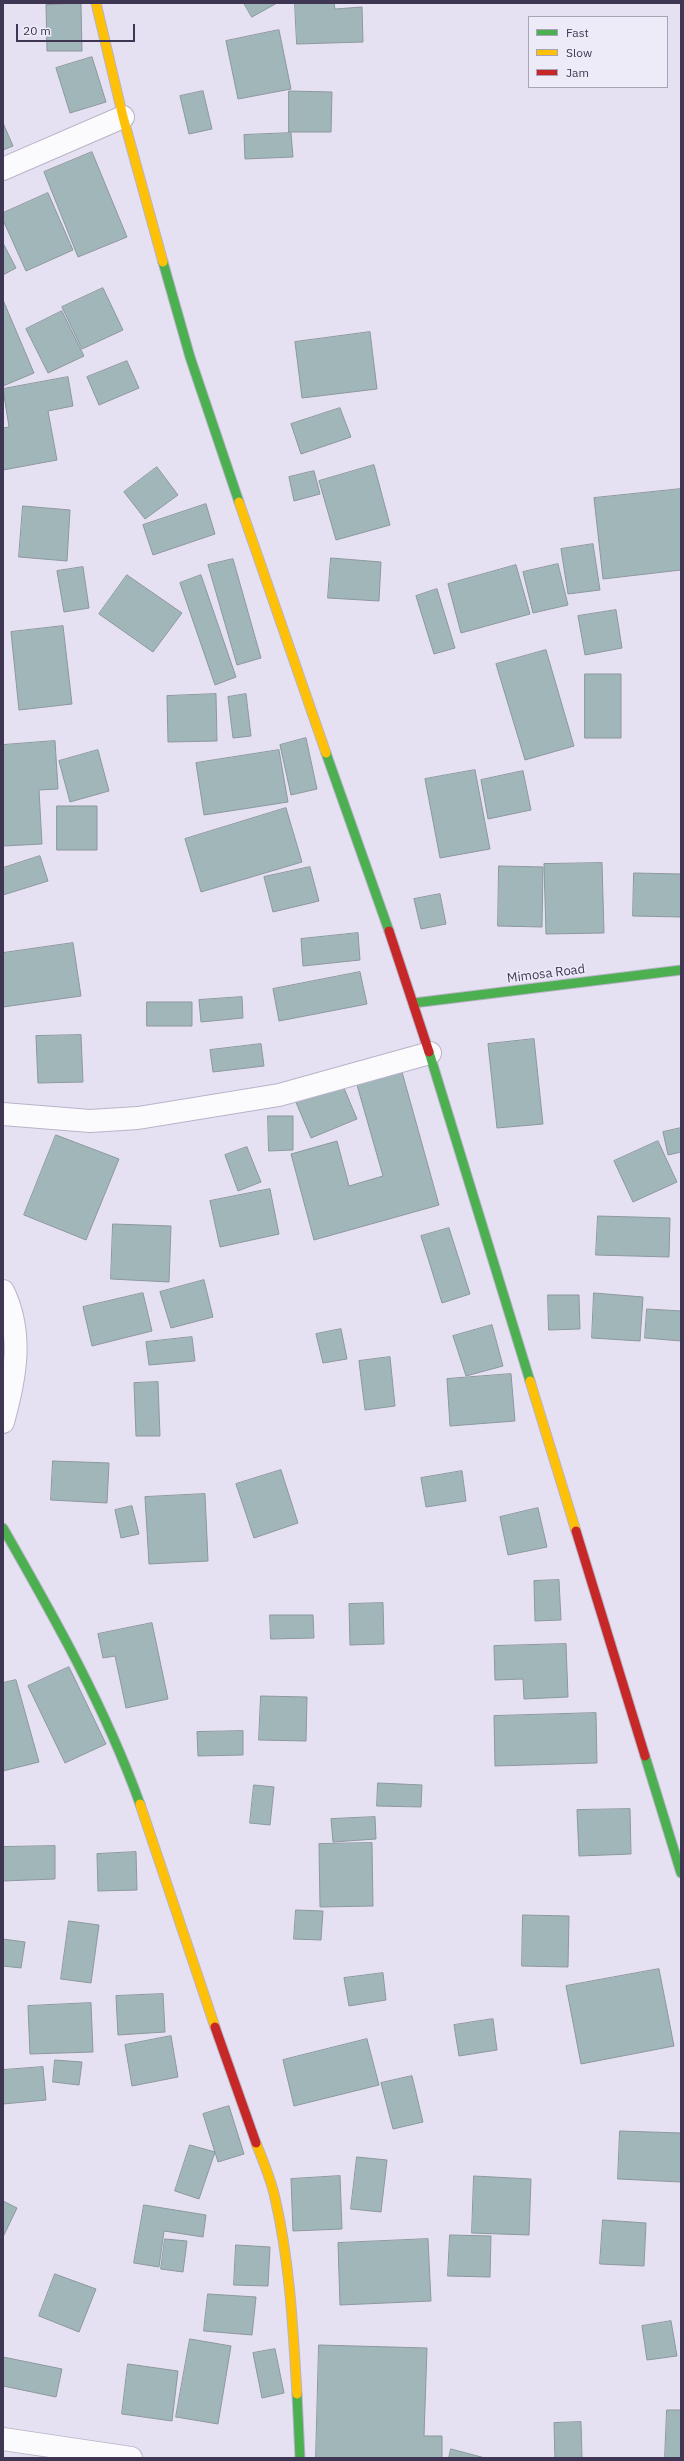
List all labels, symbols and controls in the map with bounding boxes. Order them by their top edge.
scale bar [18,16,137,42]
legend [528,16,668,88]
text: 20 m [23,23,51,38]
text: Fast [566,25,589,40]
text: Slow [566,45,592,60]
text: Jam [566,65,589,80]
street label: Mimosa Road [506,961,586,987]

